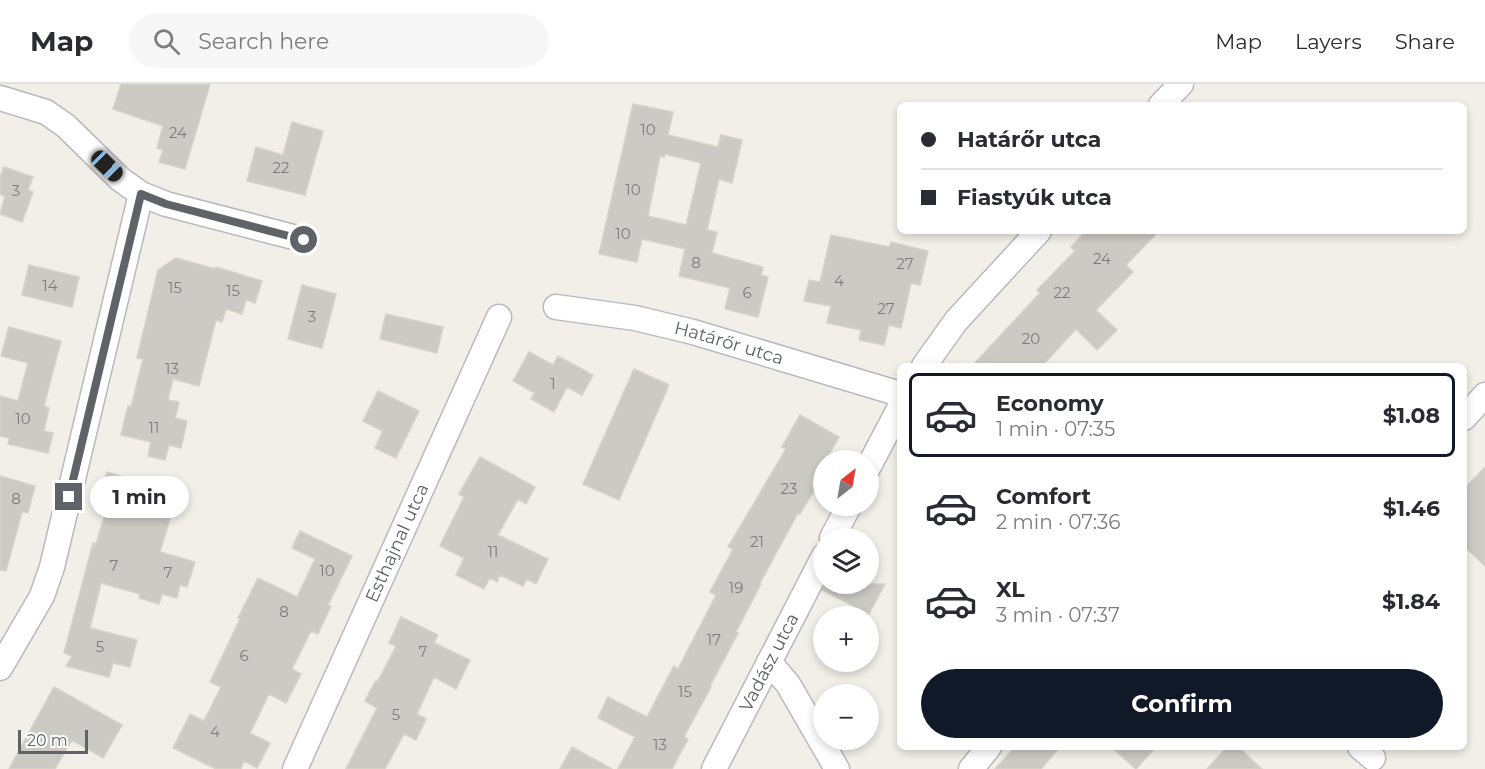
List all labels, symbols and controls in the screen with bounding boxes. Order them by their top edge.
search box [129,14,549,68]
text: Map [30,24,93,58]
icon: search [150,25,183,58]
text: Search here [198,28,329,55]
text: Map [1215,29,1262,54]
text: Layers [1295,29,1362,54]
text: Share [1395,29,1455,54]
house number: 10 [640,120,656,139]
house number: 24 [169,123,187,142]
text: Határőr utca [957,126,1101,153]
car [88,147,126,185]
house number: 22 [272,158,290,177]
house number: 10 [625,180,641,199]
house number: 3 [12,181,20,200]
text: Fiastyúk utca [957,184,1112,211]
house number: 10 [615,224,631,243]
route start [290,226,317,253]
house number: 24 [1093,249,1111,268]
house number: 8 [691,253,701,272]
house number: 27 [896,254,914,273]
house number: 4 [834,271,844,290]
house number: 14 [42,276,58,295]
house number: 15 [168,278,182,297]
house number: 15 [226,281,240,300]
house number: 6 [742,283,752,302]
house number: 22 [1053,283,1071,302]
house number: 27 [877,299,895,318]
house number: 3 [308,307,316,326]
street label: Határőr utca [672,317,786,370]
house number: 20 [1022,329,1040,348]
house number: 13 [165,359,179,378]
house number: 1 [550,374,556,393]
icon: car [924,388,978,442]
text: Economy [996,390,1104,417]
text: $1.08 [1383,402,1440,429]
house number: 10 [15,409,31,428]
text: 1 min · 07:35 [996,417,1115,441]
house number: 11 [149,418,159,437]
north arrow [813,450,879,516]
map controls [813,450,879,750]
callout: 1 min [90,476,189,518]
house number: 23 [781,479,797,498]
street label: Esthajnal utca [361,480,433,606]
icon: car [924,481,978,535]
route end [55,483,82,510]
text: Comfort [996,483,1091,510]
text: 1 min [112,485,167,509]
house number: 8 [11,489,21,508]
text: $1.46 [1383,495,1440,522]
text: 2 min · 07:36 [996,510,1120,534]
button: layers [813,528,879,594]
house number: 21 [750,532,764,551]
house number: 11 [488,542,498,561]
house number: 7 [110,556,119,575]
house number: 10 [319,561,335,580]
house number: 7 [164,563,173,582]
icon: car [924,574,978,628]
text: XL [996,576,1025,603]
house number: 19 [729,578,743,597]
text: $1.84 [1382,588,1440,615]
house number: 8 [279,602,289,621]
text: 3 min · 07:37 [996,603,1120,627]
button: + [813,606,879,672]
street label: Vadász utca [735,610,804,715]
house number: 17 [707,630,721,649]
house number: 5 [96,637,104,656]
house number: 7 [419,642,428,661]
house number: 6 [239,646,249,665]
button: Confirm [921,669,1443,738]
house number: 15 [678,682,692,701]
button: − [813,684,879,750]
house number: 5 [392,705,400,724]
house number: 4 [210,722,220,741]
scale bar [18,727,88,754]
text: 20 m [27,731,68,750]
house number: 13 [653,735,667,754]

